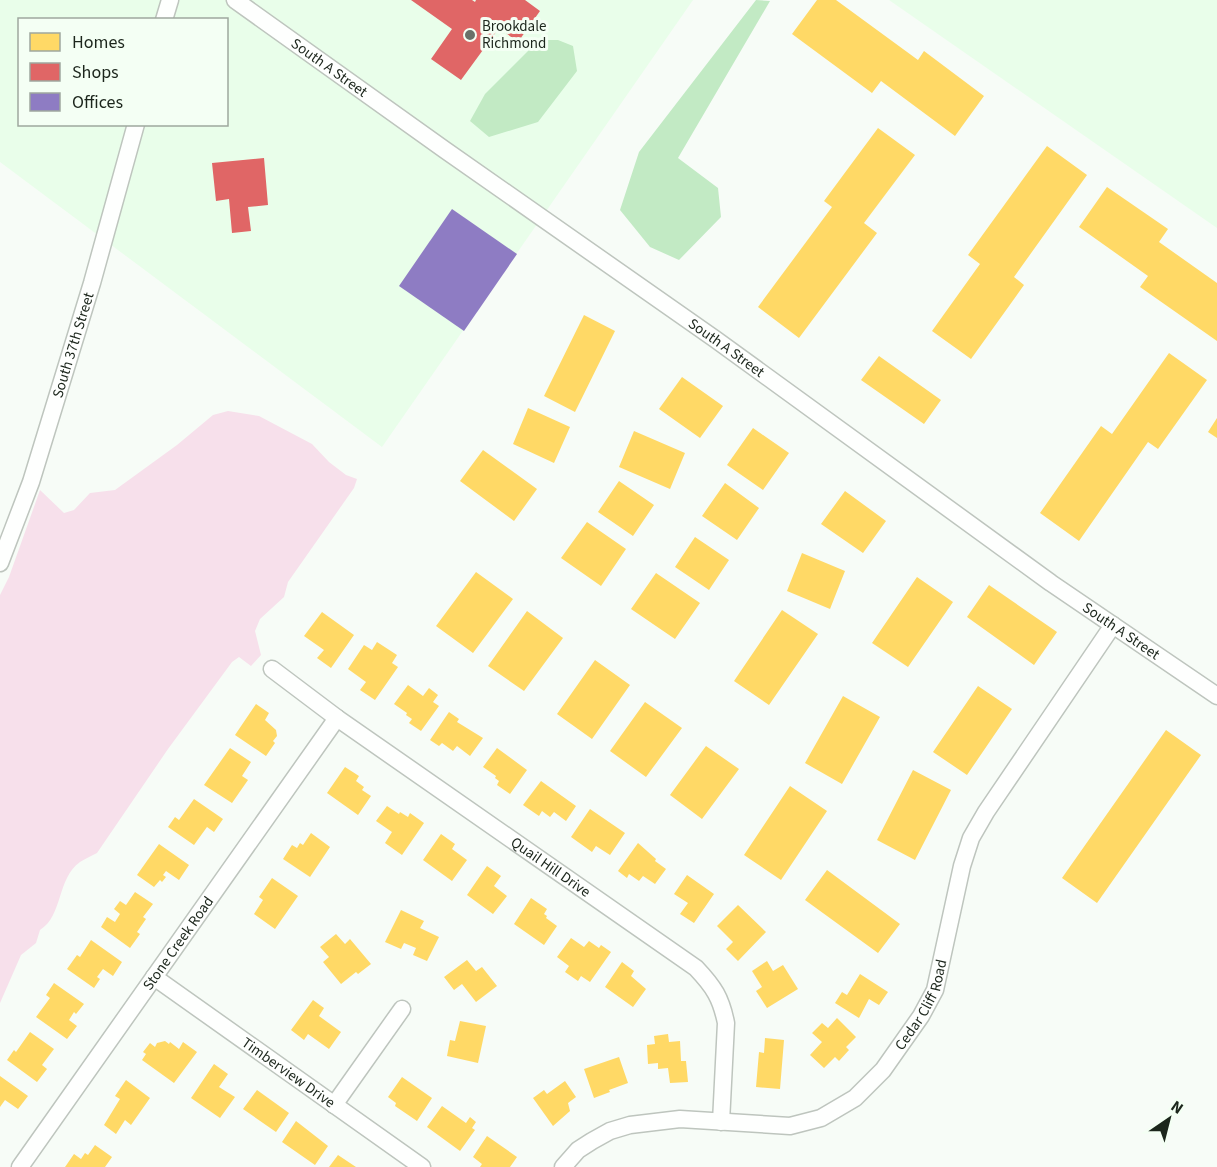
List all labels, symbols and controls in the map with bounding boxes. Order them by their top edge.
place label: Brookdale Richmond [482,16,546,54]
legend [18,18,228,126]
marker: Brookdale Richmond [463,28,477,42]
text: Homes [72,30,125,55]
street label: South A Street [287,33,372,102]
text: Shops [72,60,119,85]
text: Offices [72,90,123,115]
street label: South 37th Street [47,290,99,400]
street label: South A Street [684,313,769,382]
street label: South A Street [1078,597,1164,665]
street label: Quail Hill Drive [507,832,595,902]
street label: Stone Creek Road [138,892,218,994]
street label: Cedar Cliff Road [890,957,952,1054]
street label: Timberview Drive [238,1032,340,1113]
north arrow [1139,1089,1199,1149]
text: N [1166,1095,1188,1120]

